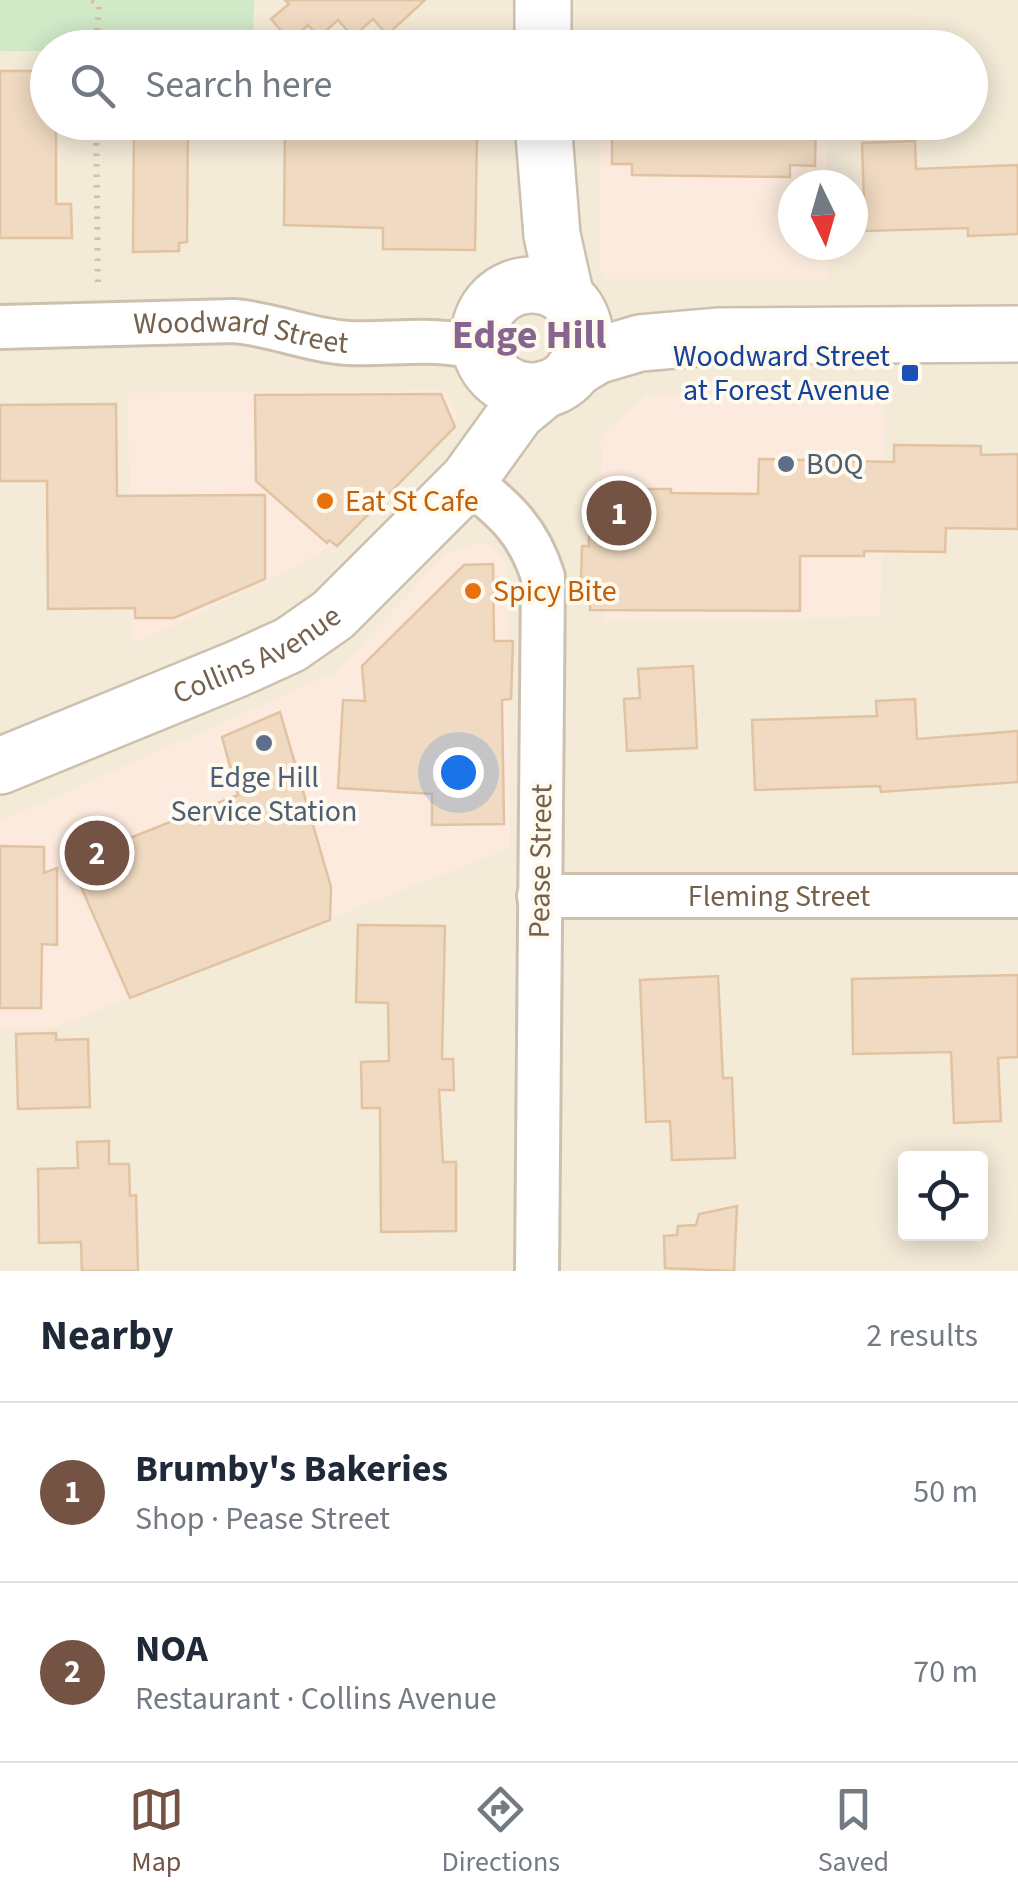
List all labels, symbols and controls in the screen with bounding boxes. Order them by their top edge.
search box [30,30,988,140]
icon: search [65,58,120,113]
text: Search here [145,58,332,112]
north arrow [778,170,868,260]
street label: Woodward Street [133,300,350,365]
district label: Edge Hill [452,307,606,364]
place label: Woodward Street at Forest Avenue [673,335,890,412]
marker: Woodward Street at Forest Avenue [899,362,921,384]
place label: BOQ [806,443,863,486]
marker: BOQ [775,453,797,475]
pin: 1 [586,476,652,550]
place label: Eat St Cafe [345,480,479,523]
marker: Eat St Cafe [314,490,336,512]
place label: Spicy Bite [493,570,617,613]
marker: Spicy Bite [462,580,484,602]
street label: Collins Avenue [166,595,350,715]
marker: Edge Hill Service Station [253,732,275,754]
your location [433,747,484,798]
place label: Edge Hill Service Station [170,756,358,833]
street label: Pease Street [518,783,563,939]
pin: 2 [64,816,130,890]
street label: Fleming Street [688,875,870,918]
map controls [898,1151,988,1241]
button: locate [898,1151,988,1241]
text: Nearby [40,1306,174,1366]
text: 2 results [866,1313,978,1359]
text: Brumby's Bakeries [135,1442,448,1496]
text: 1 [64,1469,81,1515]
text: 50 m [913,1469,978,1515]
text: Shop · Pease Street [135,1496,390,1542]
text: NOA [135,1622,208,1676]
text: 2 [64,1649,81,1695]
text: 70 m [913,1649,978,1695]
text: Restaurant · Collins Avenue [135,1676,497,1722]
tab: Map [129,1782,184,1882]
tab: Directions [442,1782,560,1882]
tab: Saved [818,1782,889,1882]

